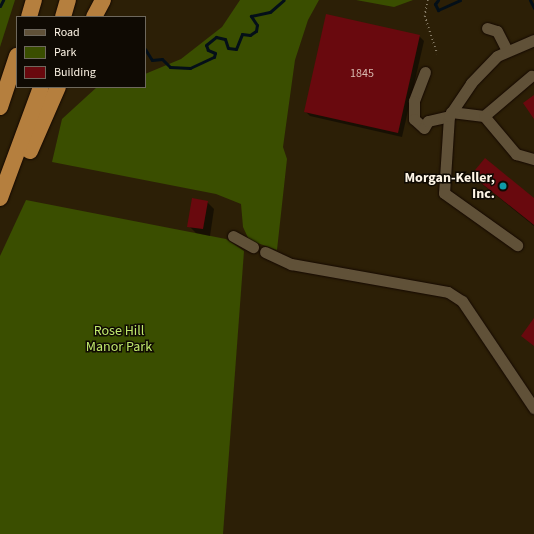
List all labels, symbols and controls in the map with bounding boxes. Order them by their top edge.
legend [16,16,146,88]
text: Road [54,24,80,41]
text: Park [54,44,76,61]
text: Building [54,64,96,81]
house number: 1845 [350,67,374,81]
place label: Morgan-Keller, Inc. [404,170,495,202]
marker: Morgan-Keller, Inc. [498,181,508,191]
park label: Rose Hill Manor Park [86,323,152,356]

